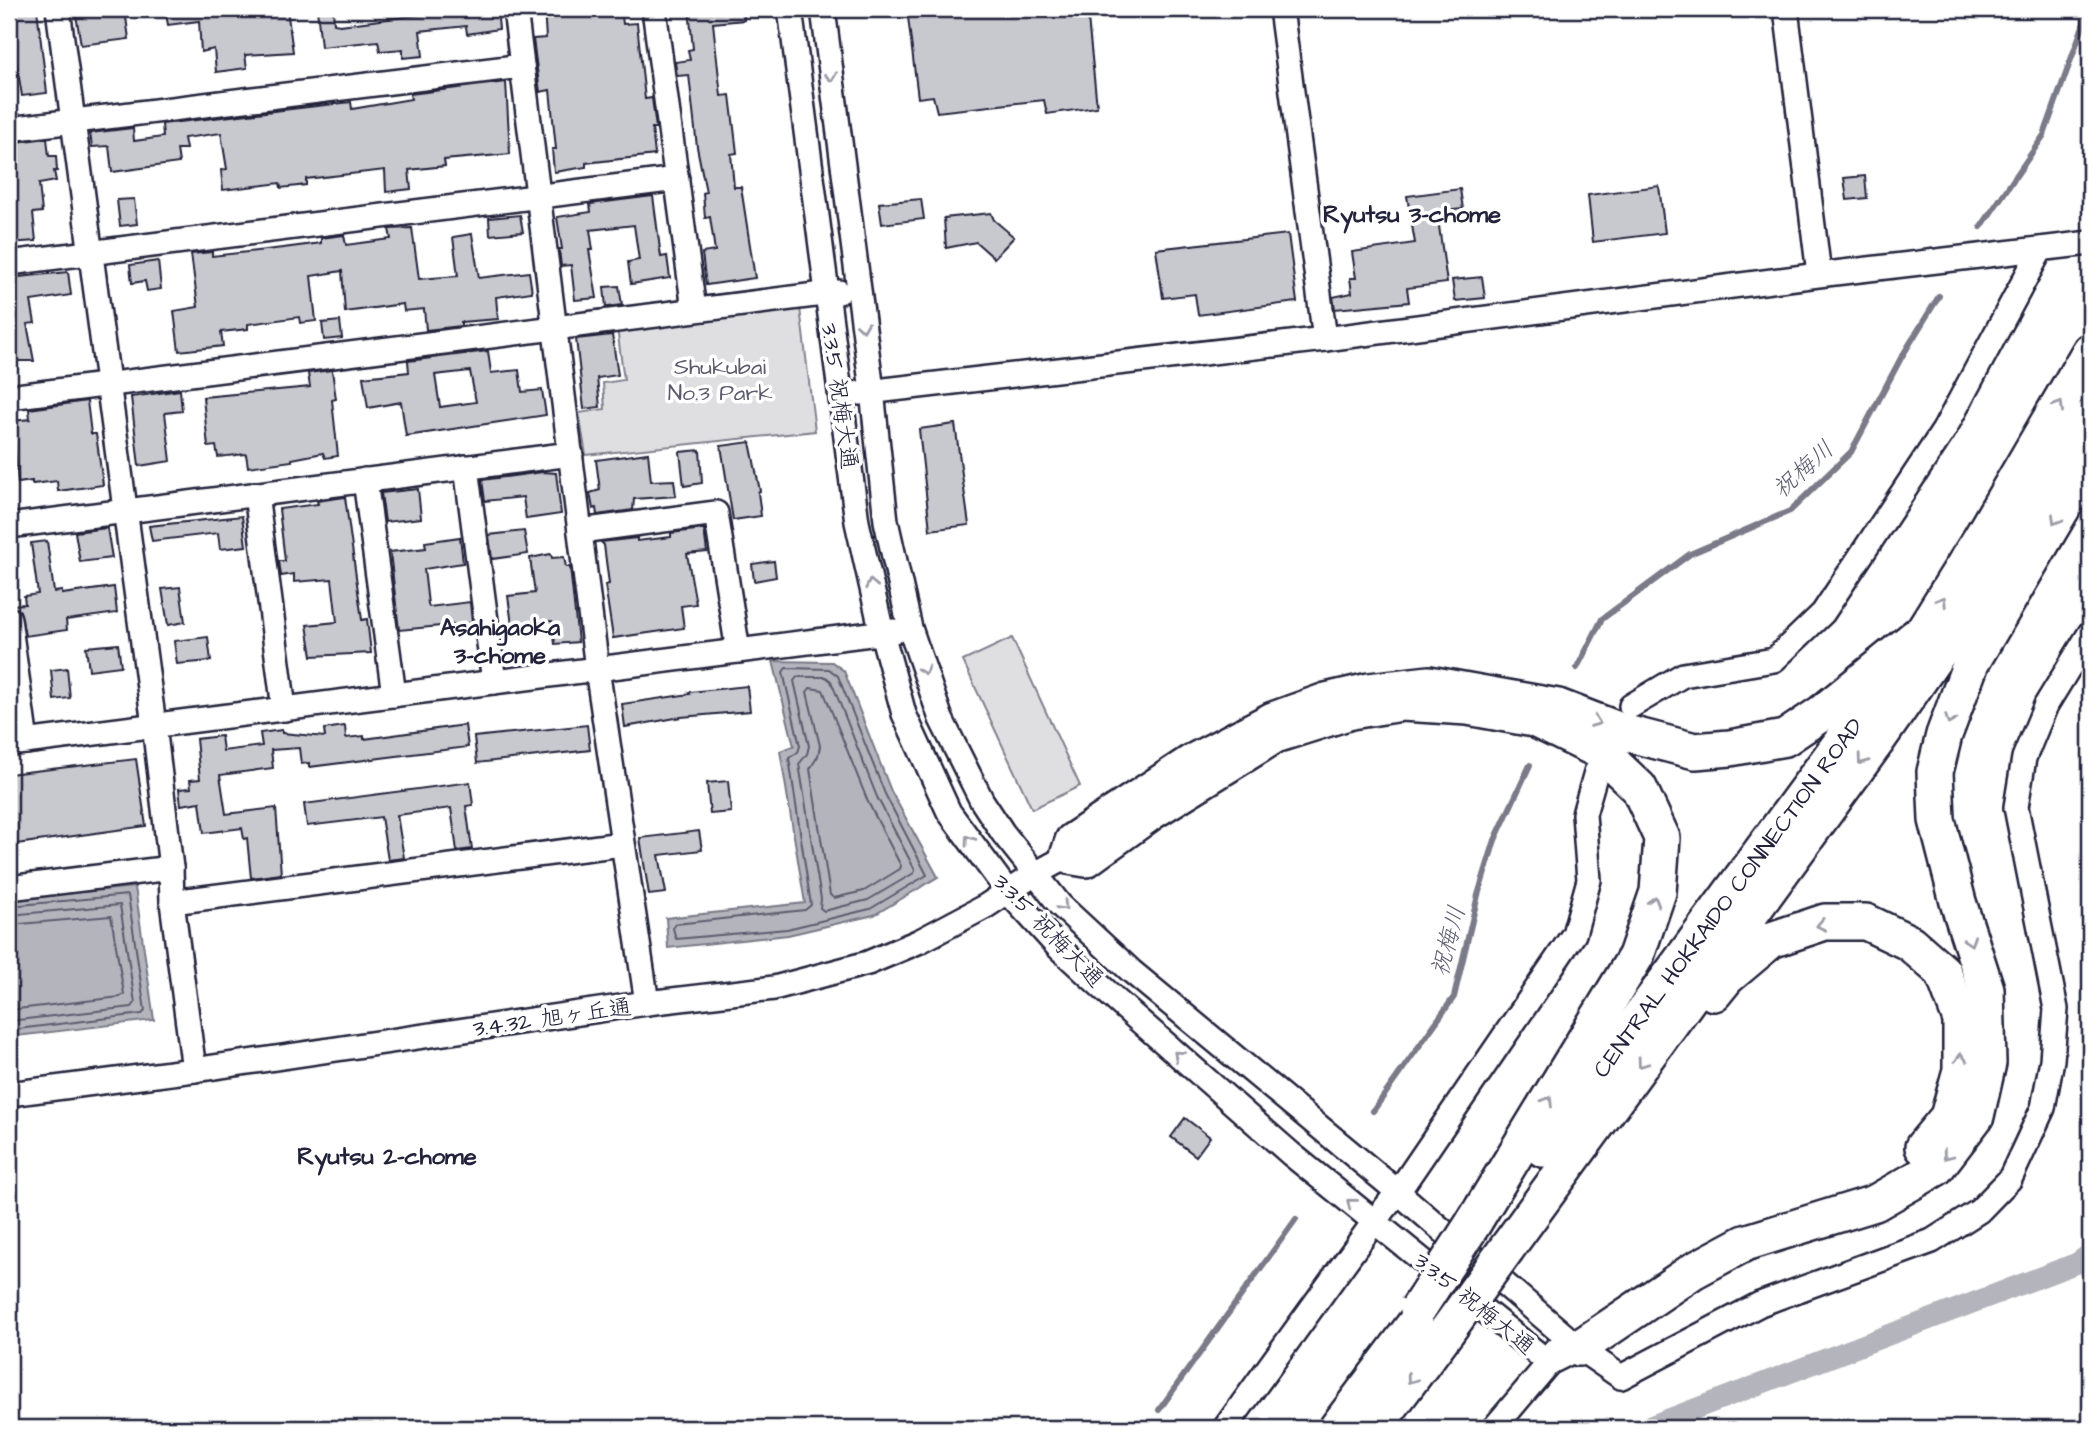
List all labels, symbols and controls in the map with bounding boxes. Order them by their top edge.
one-way arrow [824,71,839,82]
district label: Ryutsu 3-chome [1323,198,1501,234]
street label: 3.3.5 祝梅大通 [813,321,865,471]
one-way arrow [855,321,870,332]
park label: Shukubai No.3 Park [668,351,772,409]
one-way arrow [2051,401,2064,414]
water label: 祝梅川 [1766,433,1842,506]
one-way arrow [2051,512,2064,525]
one-way arrow [864,578,879,590]
one-way arrow [1933,596,1946,609]
district label: Asahigaoka 3-chome [440,611,561,673]
one-way arrow [916,663,930,676]
street label: CENTRAL HOKKAIDO CONNECTION ROAD [1586,712,1871,1084]
one-way arrow [1590,713,1602,727]
one-way arrow [1944,714,1958,726]
one-way arrow [1858,753,1871,765]
one-way arrow [965,835,977,848]
street label: 3.3.5 祝梅大通 [986,867,1111,995]
one-way arrow [1646,896,1661,908]
one-way arrow [1054,898,1067,911]
water label: 祝梅川 [1423,902,1475,980]
one-way arrow [1815,916,1827,931]
one-way arrow [1962,934,1977,946]
street label: 3.4.32 旭ヶ丘通 [471,991,634,1045]
one-way arrow [1173,1051,1186,1063]
one-way arrow [1953,1053,1969,1063]
one-way arrow [1637,1055,1650,1068]
one-way arrow [1540,1096,1553,1109]
district label: Ryutsu 2-chome [297,1140,477,1176]
one-way arrow [1942,1147,1955,1159]
one-way arrow [1346,1199,1359,1211]
street label: 3.3.5 祝梅大通 [1407,1245,1542,1363]
one-way arrow [1407,1371,1419,1384]

